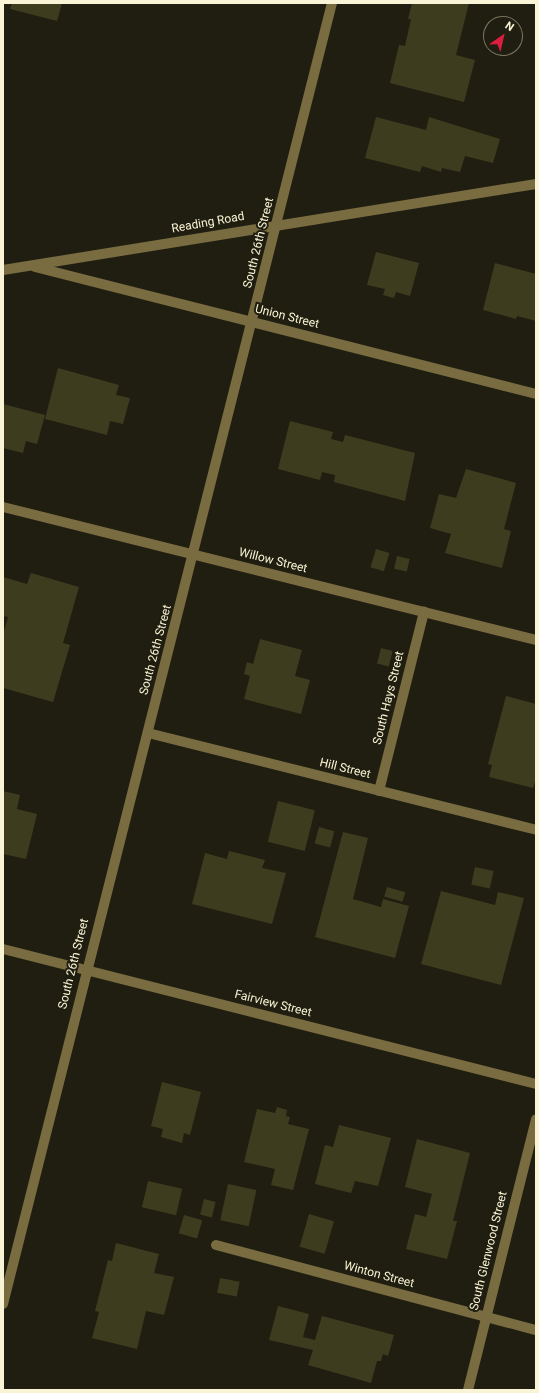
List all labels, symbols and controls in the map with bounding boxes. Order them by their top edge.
north arrow [483,16,523,56]
text: N [503,19,516,34]
street label: South 26th Street [241,196,277,290]
street label: Reading Road [170,209,246,237]
street label: Union Street [254,302,320,332]
street label: Willow Street [237,546,309,576]
street label: South 26th Street [137,603,175,697]
street label: South Hays Street [370,650,408,746]
street label: Hill Street [318,756,372,782]
street label: South 26th Street [56,917,92,1011]
street label: Fairview Street [233,987,313,1021]
street label: South Glenwood Street [467,1190,511,1312]
street label: Winton Street [342,1259,416,1291]

